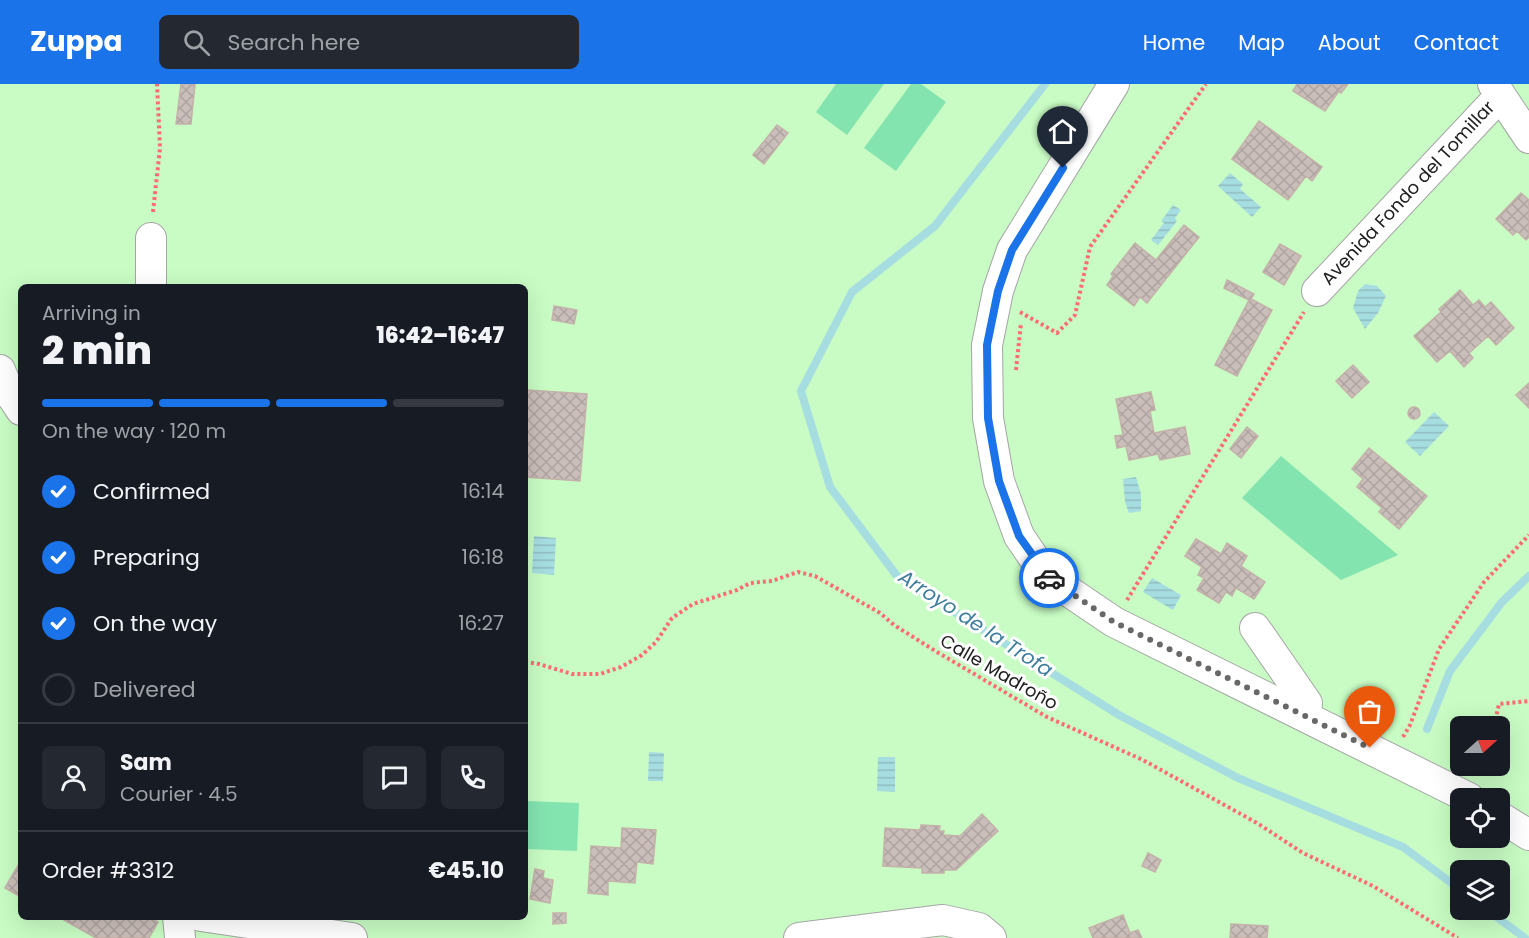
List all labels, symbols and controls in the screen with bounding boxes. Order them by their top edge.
search box [159,15,579,69]
text: Zuppa [30,22,123,61]
icon: search [180,26,213,59]
text: Search here [228,27,360,58]
text: Home [1143,28,1205,57]
text: Map [1238,28,1285,57]
text: About [1318,28,1381,57]
text: Contact [1414,28,1499,57]
street label: Avenida Fondo del Tomillar [1315,95,1500,290]
pin [1037,106,1088,168]
icon: home [1046,115,1079,148]
text: Arriving in [42,299,141,327]
text: 16:42–16:47 [376,320,504,351]
text: 2 min [42,323,152,378]
text: On the way · 120 m [42,417,226,445]
icon: check [42,475,75,508]
text: Confirmed [93,476,210,507]
text: 16:14 [462,477,504,505]
icon: check [42,541,75,574]
text: Preparing [93,542,200,573]
text: 16:18 [462,543,504,571]
courier [1019,548,1079,608]
water label: Arroyo de la Trofa [893,562,1059,683]
icon: car [1033,562,1066,595]
icon: check [42,607,75,640]
text: On the way [93,608,217,639]
text: 16:27 [458,609,504,637]
street label: Calle Madroño [936,628,1063,715]
text: Delivered [93,674,196,705]
pin [1344,686,1395,748]
icon: bag [1353,695,1386,728]
north arrow [1450,716,1510,776]
map controls [1450,716,1510,920]
button: person [42,746,105,809]
button: chat [363,746,426,809]
button: phone [441,746,504,809]
text: Sam [120,747,172,778]
text: Courier · 4.5 [120,780,238,808]
button: locate [1450,788,1510,848]
text: Order #3312 [42,855,174,886]
text: €45.10 [428,855,504,886]
button: layers [1450,860,1510,920]

